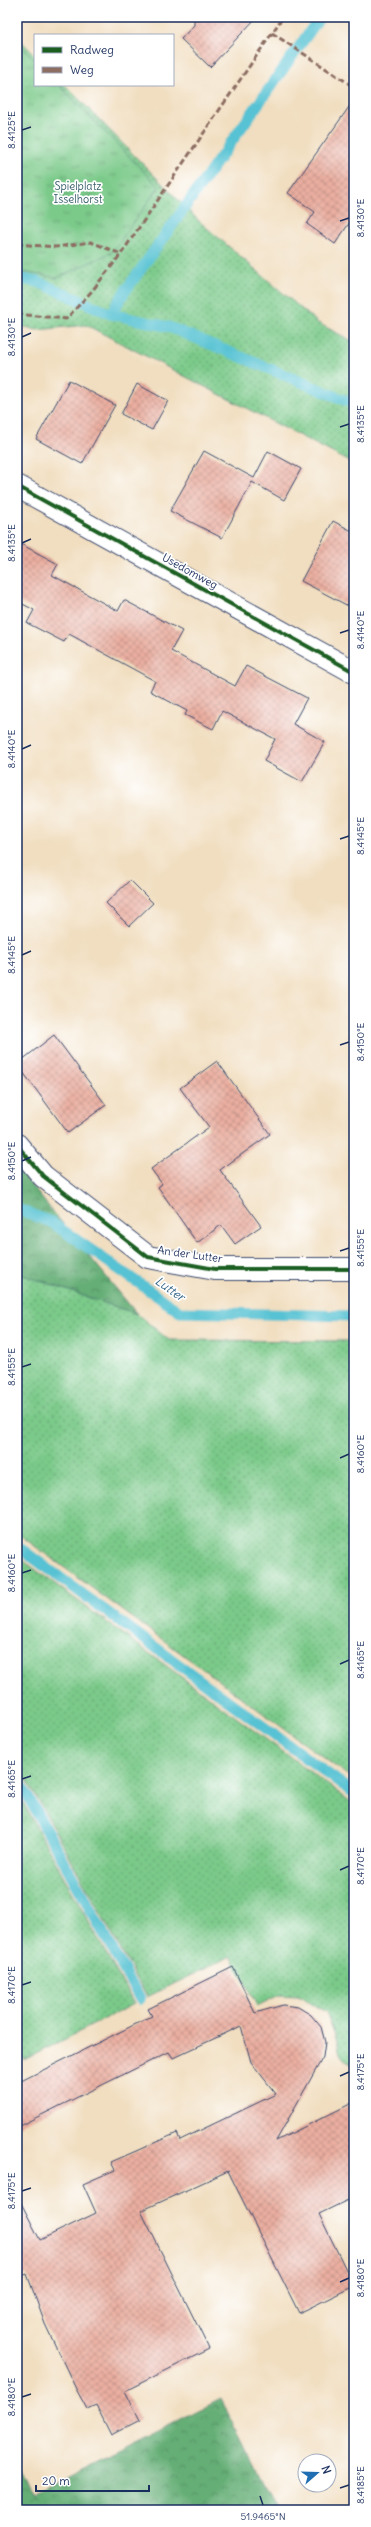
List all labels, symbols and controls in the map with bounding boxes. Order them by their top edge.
legend [34,34,174,86]
text: Radweg [70,42,114,57]
text: Weg [70,62,94,77]
text: 8.4125°E [5,111,18,149]
park label: Spielplatz Isselhorst [54,179,103,206]
text: 8.4130°E [354,199,367,237]
text: 8.4130°E [5,318,18,356]
text: 8.4135°E [354,405,367,443]
text: 8.4135°E [5,524,18,562]
street label: Usedomweg [160,550,220,592]
text: 8.4140°E [354,610,367,649]
text: 8.4140°E [5,729,18,768]
text: 8.4145°E [354,817,367,855]
text: 8.4145°E [5,936,18,974]
text: 8.4150°E [354,1022,367,1061]
text: 8.4150°E [5,1141,18,1180]
text: 8.4155°E [354,1229,367,1267]
street label: An der Lutter [157,1243,224,1266]
water label: Lutter [153,1273,190,1305]
text: 8.4155°E [5,1348,18,1386]
text: 8.4160°E [354,1434,367,1473]
text: 8.4160°E [5,1553,18,1592]
text: 8.4165°E [354,1641,367,1679]
text: 8.4165°E [5,1760,18,1798]
text: 8.4170°E [354,1847,367,1885]
text: 8.4170°E [5,1966,18,2004]
text: 8.4175°E [354,2053,367,2091]
text: 8.4175°E [5,2172,18,2210]
text: 8.4180°E [354,2258,367,2297]
text: 8.4180°E [5,2377,18,2416]
north arrow [297,2453,337,2493]
text: N [319,2464,334,2476]
text: 8.4185°E [354,2466,367,2504]
scale bar [36,2467,149,2493]
text: 20 m [42,2473,70,2488]
text: 51.9465°N [240,2510,286,2523]

